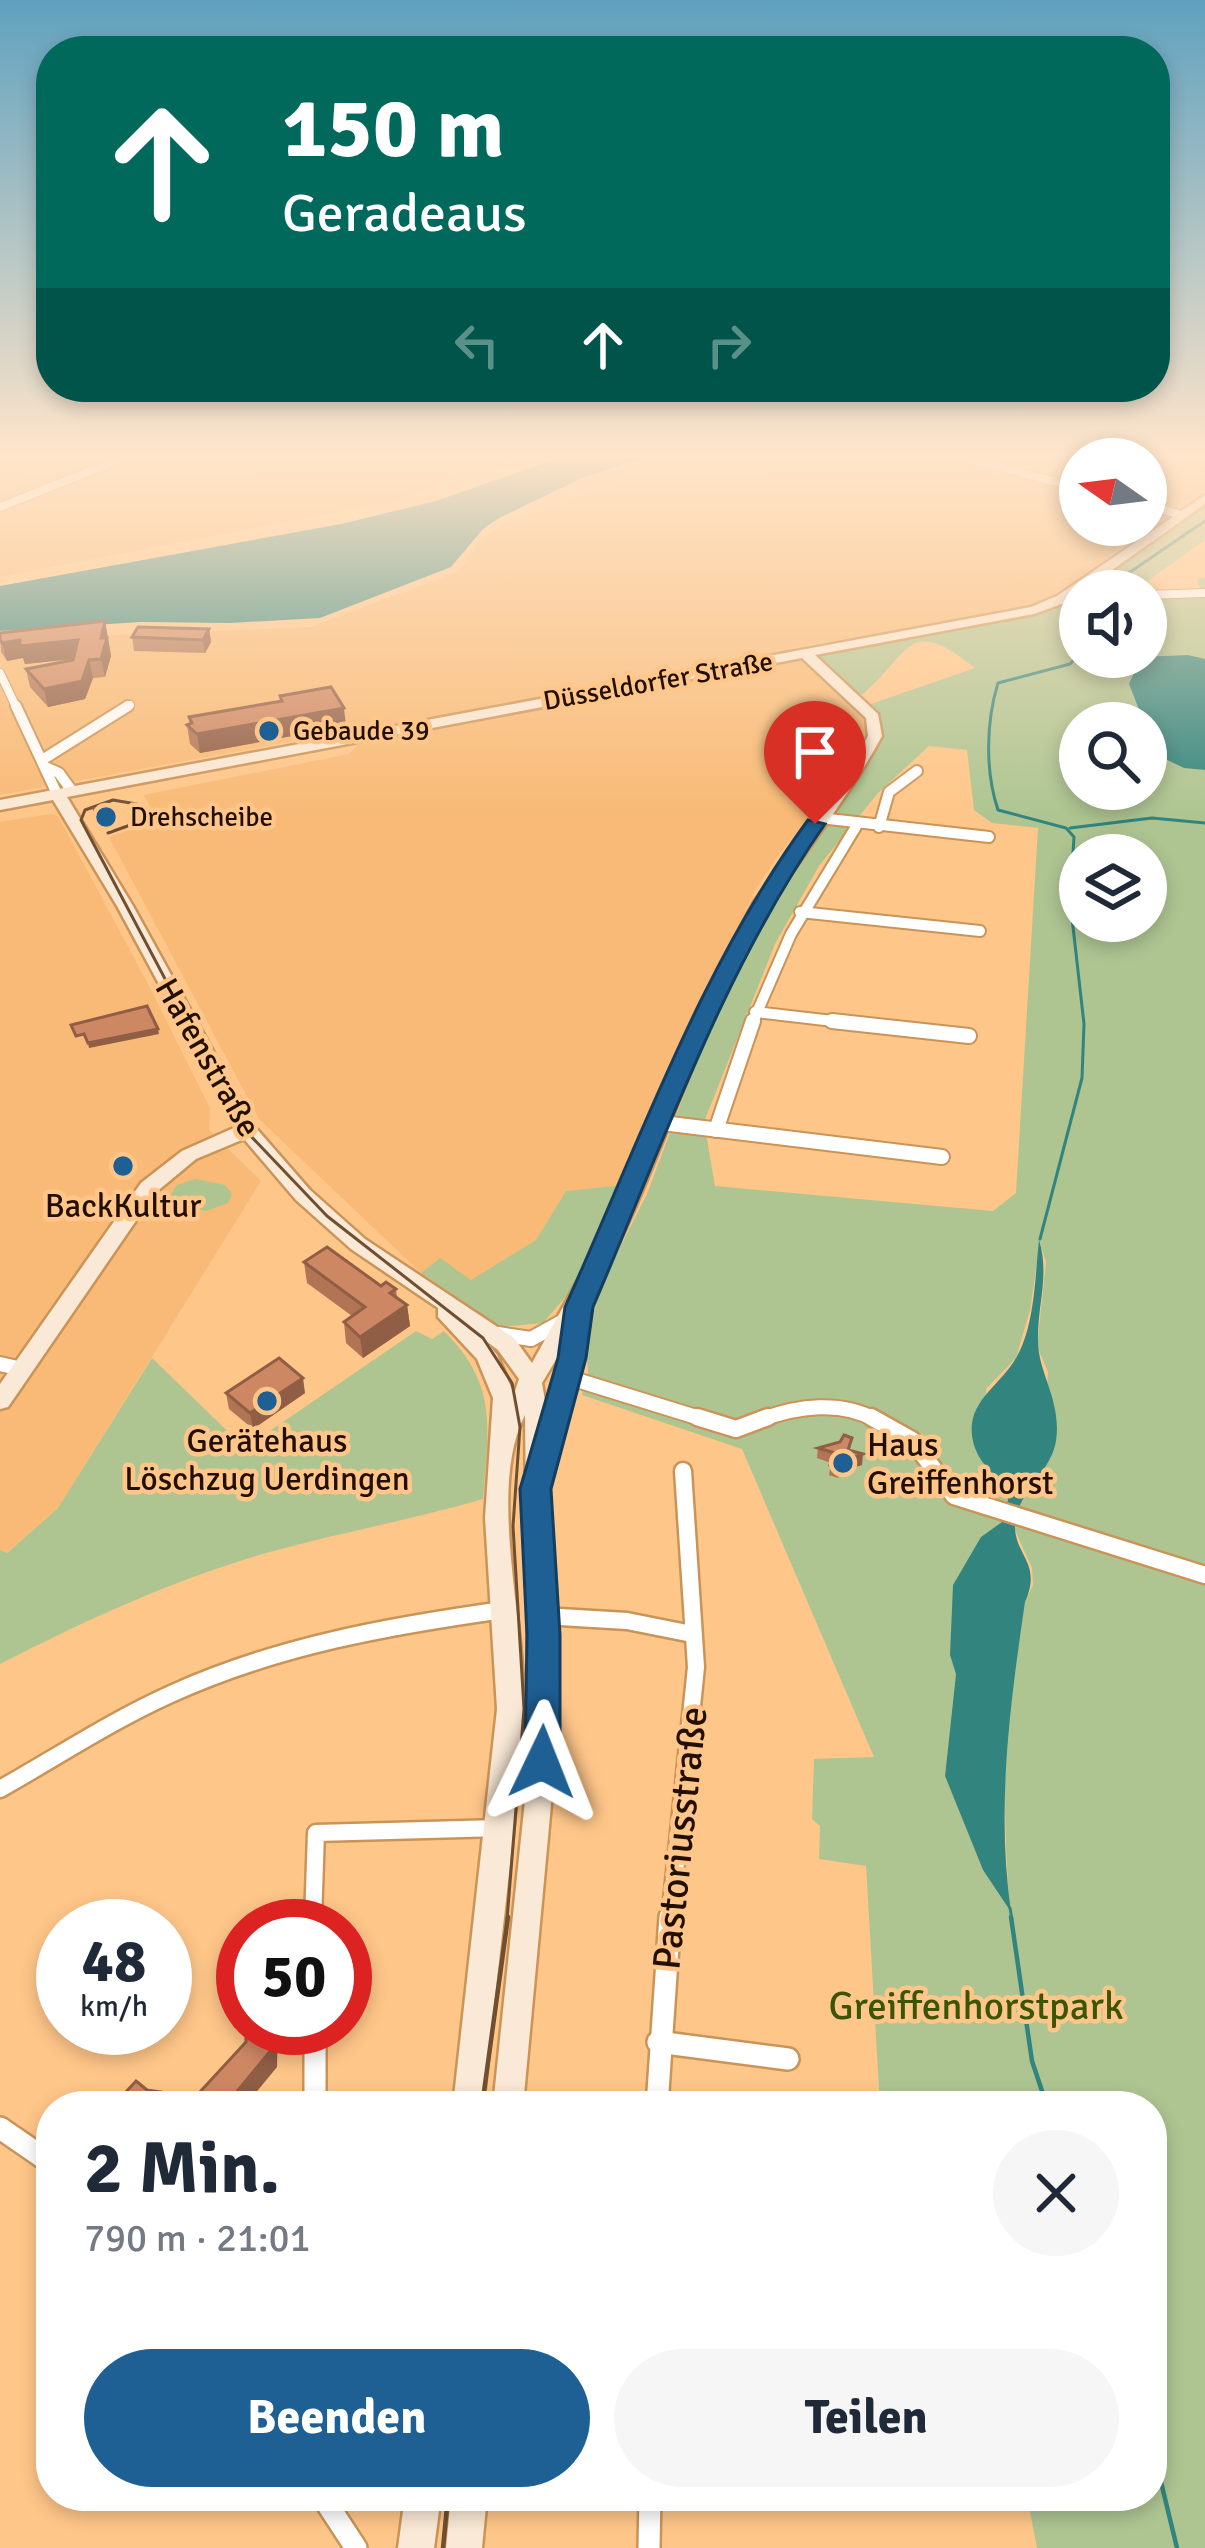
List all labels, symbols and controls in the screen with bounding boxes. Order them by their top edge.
text: 150 m [282,77,504,181]
icon: ahead [84,84,240,240]
text: Geradeaus [282,180,527,247]
icon: left [444,312,510,378]
icon: ahead [570,312,636,378]
icon: right [696,312,762,378]
north arrow [1059,438,1167,546]
map controls [1059,438,1167,942]
button: sound [1059,570,1167,678]
street label: Düsseldorfer Straße [541,645,776,718]
pin [764,701,866,824]
button: search [1059,702,1167,810]
place label: Gebaude 39 [293,715,430,748]
marker: Gebaude 39 [256,718,282,744]
icon: arrive [782,719,848,785]
place label: Drehscheibe [130,801,273,834]
marker: Drehscheibe [93,804,119,830]
button: layers [1059,834,1167,942]
street label: Hafenstraße [146,971,269,1144]
marker: BackKultur [110,1153,136,1179]
place label: BackKultur [45,1186,201,1227]
marker: Gerätehaus Löschzug Uerdingen [254,1388,280,1414]
place label: Gerätehaus Löschzug Uerdingen [124,1421,410,1500]
place label: Haus Greiffenhorst [867,1425,1054,1504]
marker: Haus Greiffenhorst [830,1450,856,1476]
position arrow [479,1699,605,1825]
street label: Pastoriusstraße [642,1704,718,1972]
speed limit sign: 50 [216,1899,372,2055]
text: 48 [82,1925,146,1999]
park label: Greiffenhorstpark [829,1982,1123,2030]
text: km/h [80,1988,148,2025]
text: 2 Min. [84,2124,280,2213]
button: close [993,2130,1119,2256]
text: 790 m · 21:01 [84,2214,311,2262]
button: Beenden [84,2349,590,2487]
button: Teilen [614,2349,1119,2487]

